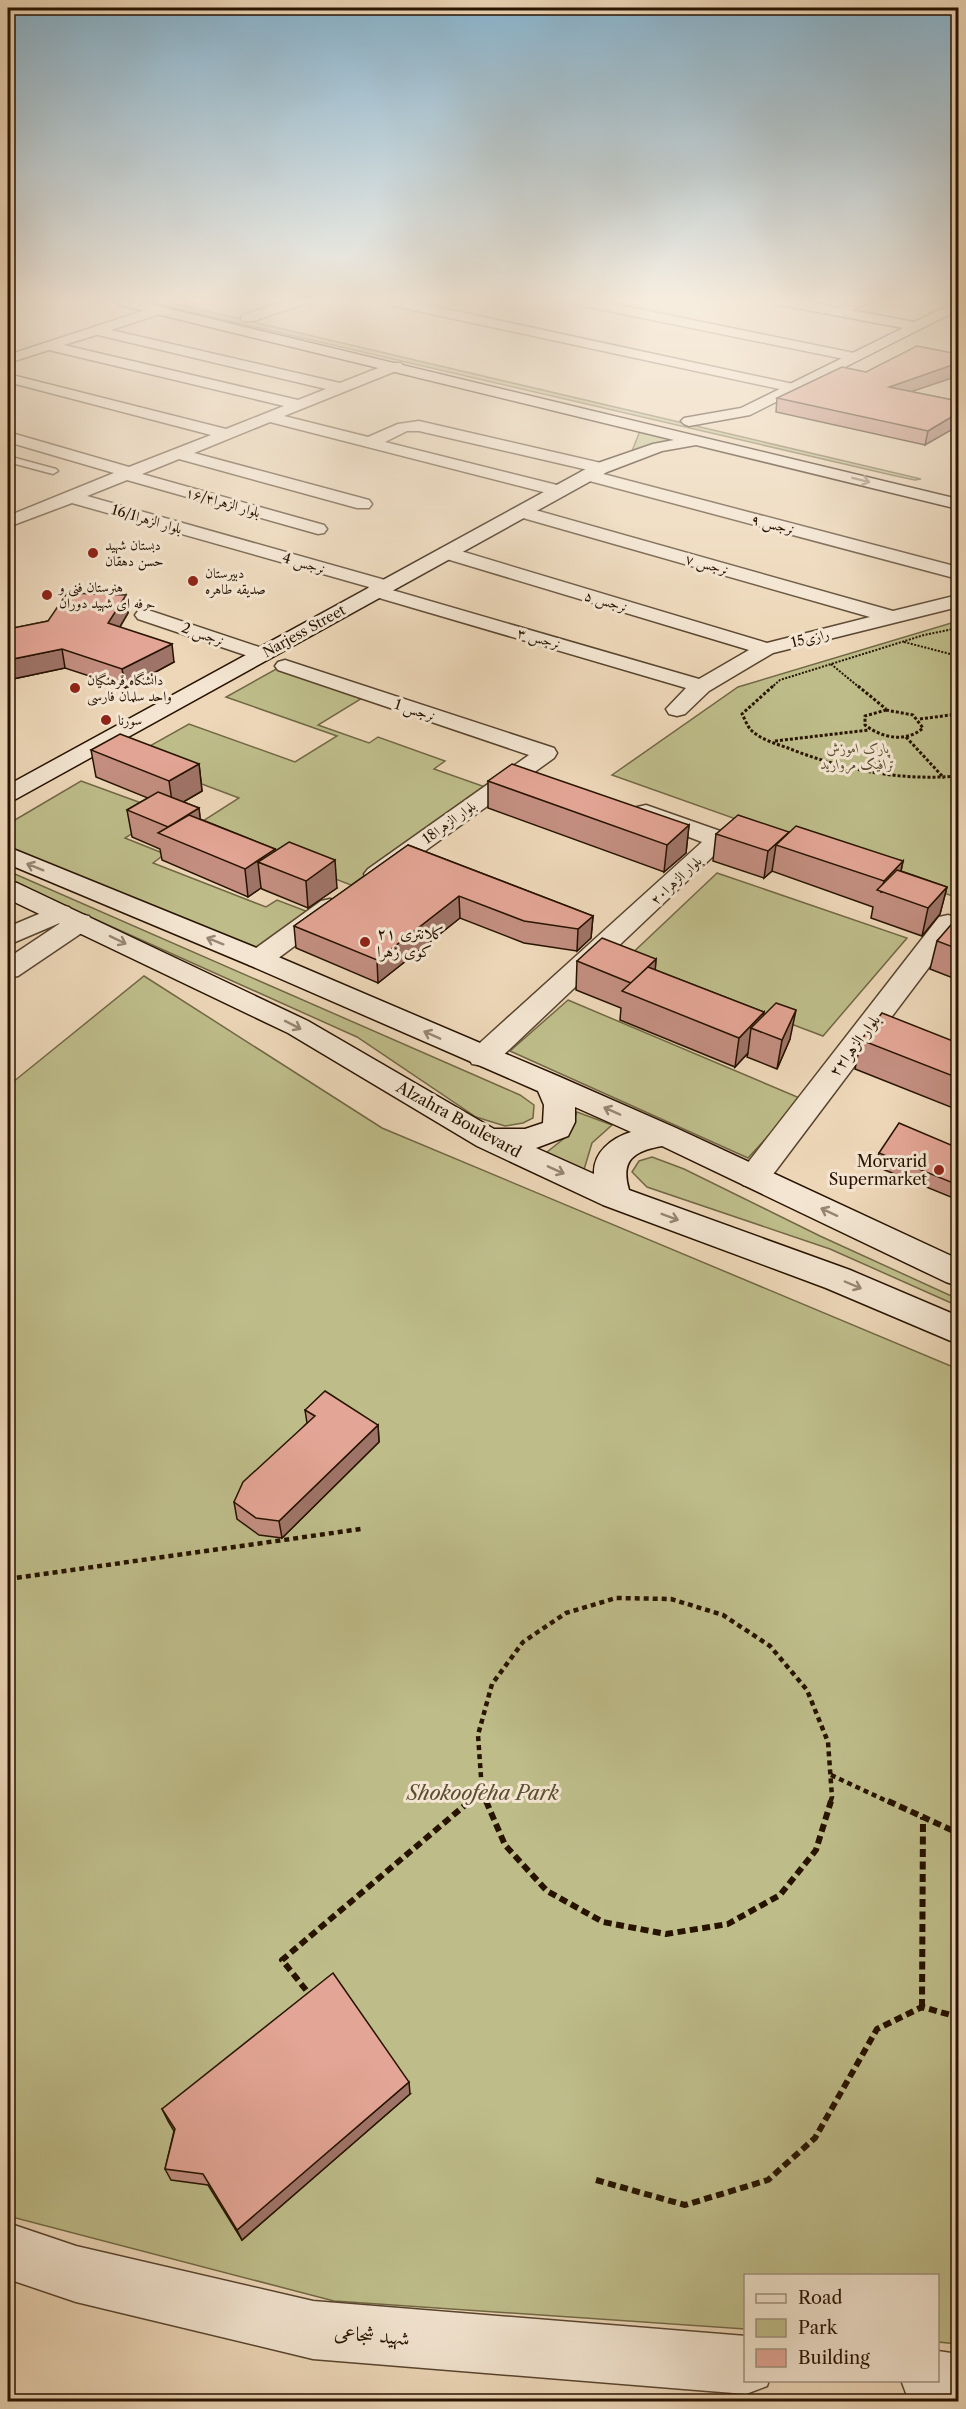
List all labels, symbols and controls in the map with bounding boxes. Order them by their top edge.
one-way arrow [851,474,870,486]
street label: بلوار الزهرا۱۶/۳ [184,483,263,521]
street label: بلوار الزهرا16/1 [110,500,185,538]
street label: نرجس ۹ [749,510,796,539]
place label: دبستان شهید حسن دهقان [105,536,164,571]
marker: دبستان شهید حسن دهقان [86,546,100,560]
street label: 4 نرجس [280,548,328,579]
street label: نرجس ۷ [683,549,731,580]
place label: دبیرستان صدیقه طاهره [205,564,266,598]
marker: دبیرستان صدیقه طاهره [186,574,200,588]
place label: هنرستان فنی و حرفه ای شهید دوران [57,578,155,613]
street label: نرجس ۵ [582,586,630,617]
marker: هنرستان فنی و حرفه ای شهید دوران [40,588,54,602]
street label: Narjess Street [259,601,349,661]
street label: 2 نرجس [179,618,227,651]
street label: نرجس ۳ [515,623,563,654]
street label: 15رازی [789,625,831,651]
place label: دانشگاه فرهنگیان واحد سلمان فارسی [87,671,172,706]
marker: دانشگاه فرهنگیان واحد سلمان فارسی [68,681,82,695]
street label: 1 نرجس [392,695,438,726]
place label: سورنا [118,711,142,729]
marker: سورنا [99,713,113,727]
park label: پارک اموزش ترافیک مروارید [821,739,895,774]
street label: 18بلوار الزهرا [419,796,479,847]
street label: بلوار الزهرا۲۰ [647,851,706,908]
one-way arrow [26,861,44,872]
place label: کلانتری ۲۱ کوی زهرا [377,923,444,962]
one-way arrow [108,935,126,947]
one-way arrow [206,935,225,946]
marker: کلانتری ۲۱ کوی زهرا [358,935,372,949]
street label: بلوار الزهرا۲۲ [824,1010,885,1081]
one-way arrow [284,1020,302,1031]
one-way arrow [424,1029,442,1040]
street label: Alzahra Boulevard [392,1076,525,1162]
one-way arrow [603,1105,621,1116]
place label: Morvarid Supermarket [829,1151,927,1189]
marker: Morvarid Supermarket [932,1163,946,1177]
one-way arrow [546,1164,564,1176]
one-way arrow [821,1206,839,1218]
one-way arrow [661,1212,679,1223]
one-way arrow [843,1280,862,1291]
park label: Shokoofeha Park [406,1781,560,1805]
legend [744,2274,939,2382]
text: Road [798,2287,843,2309]
text: Park [798,2317,839,2339]
street label: شهید شجاعی [333,2320,411,2351]
text: Building [798,2347,870,2369]

